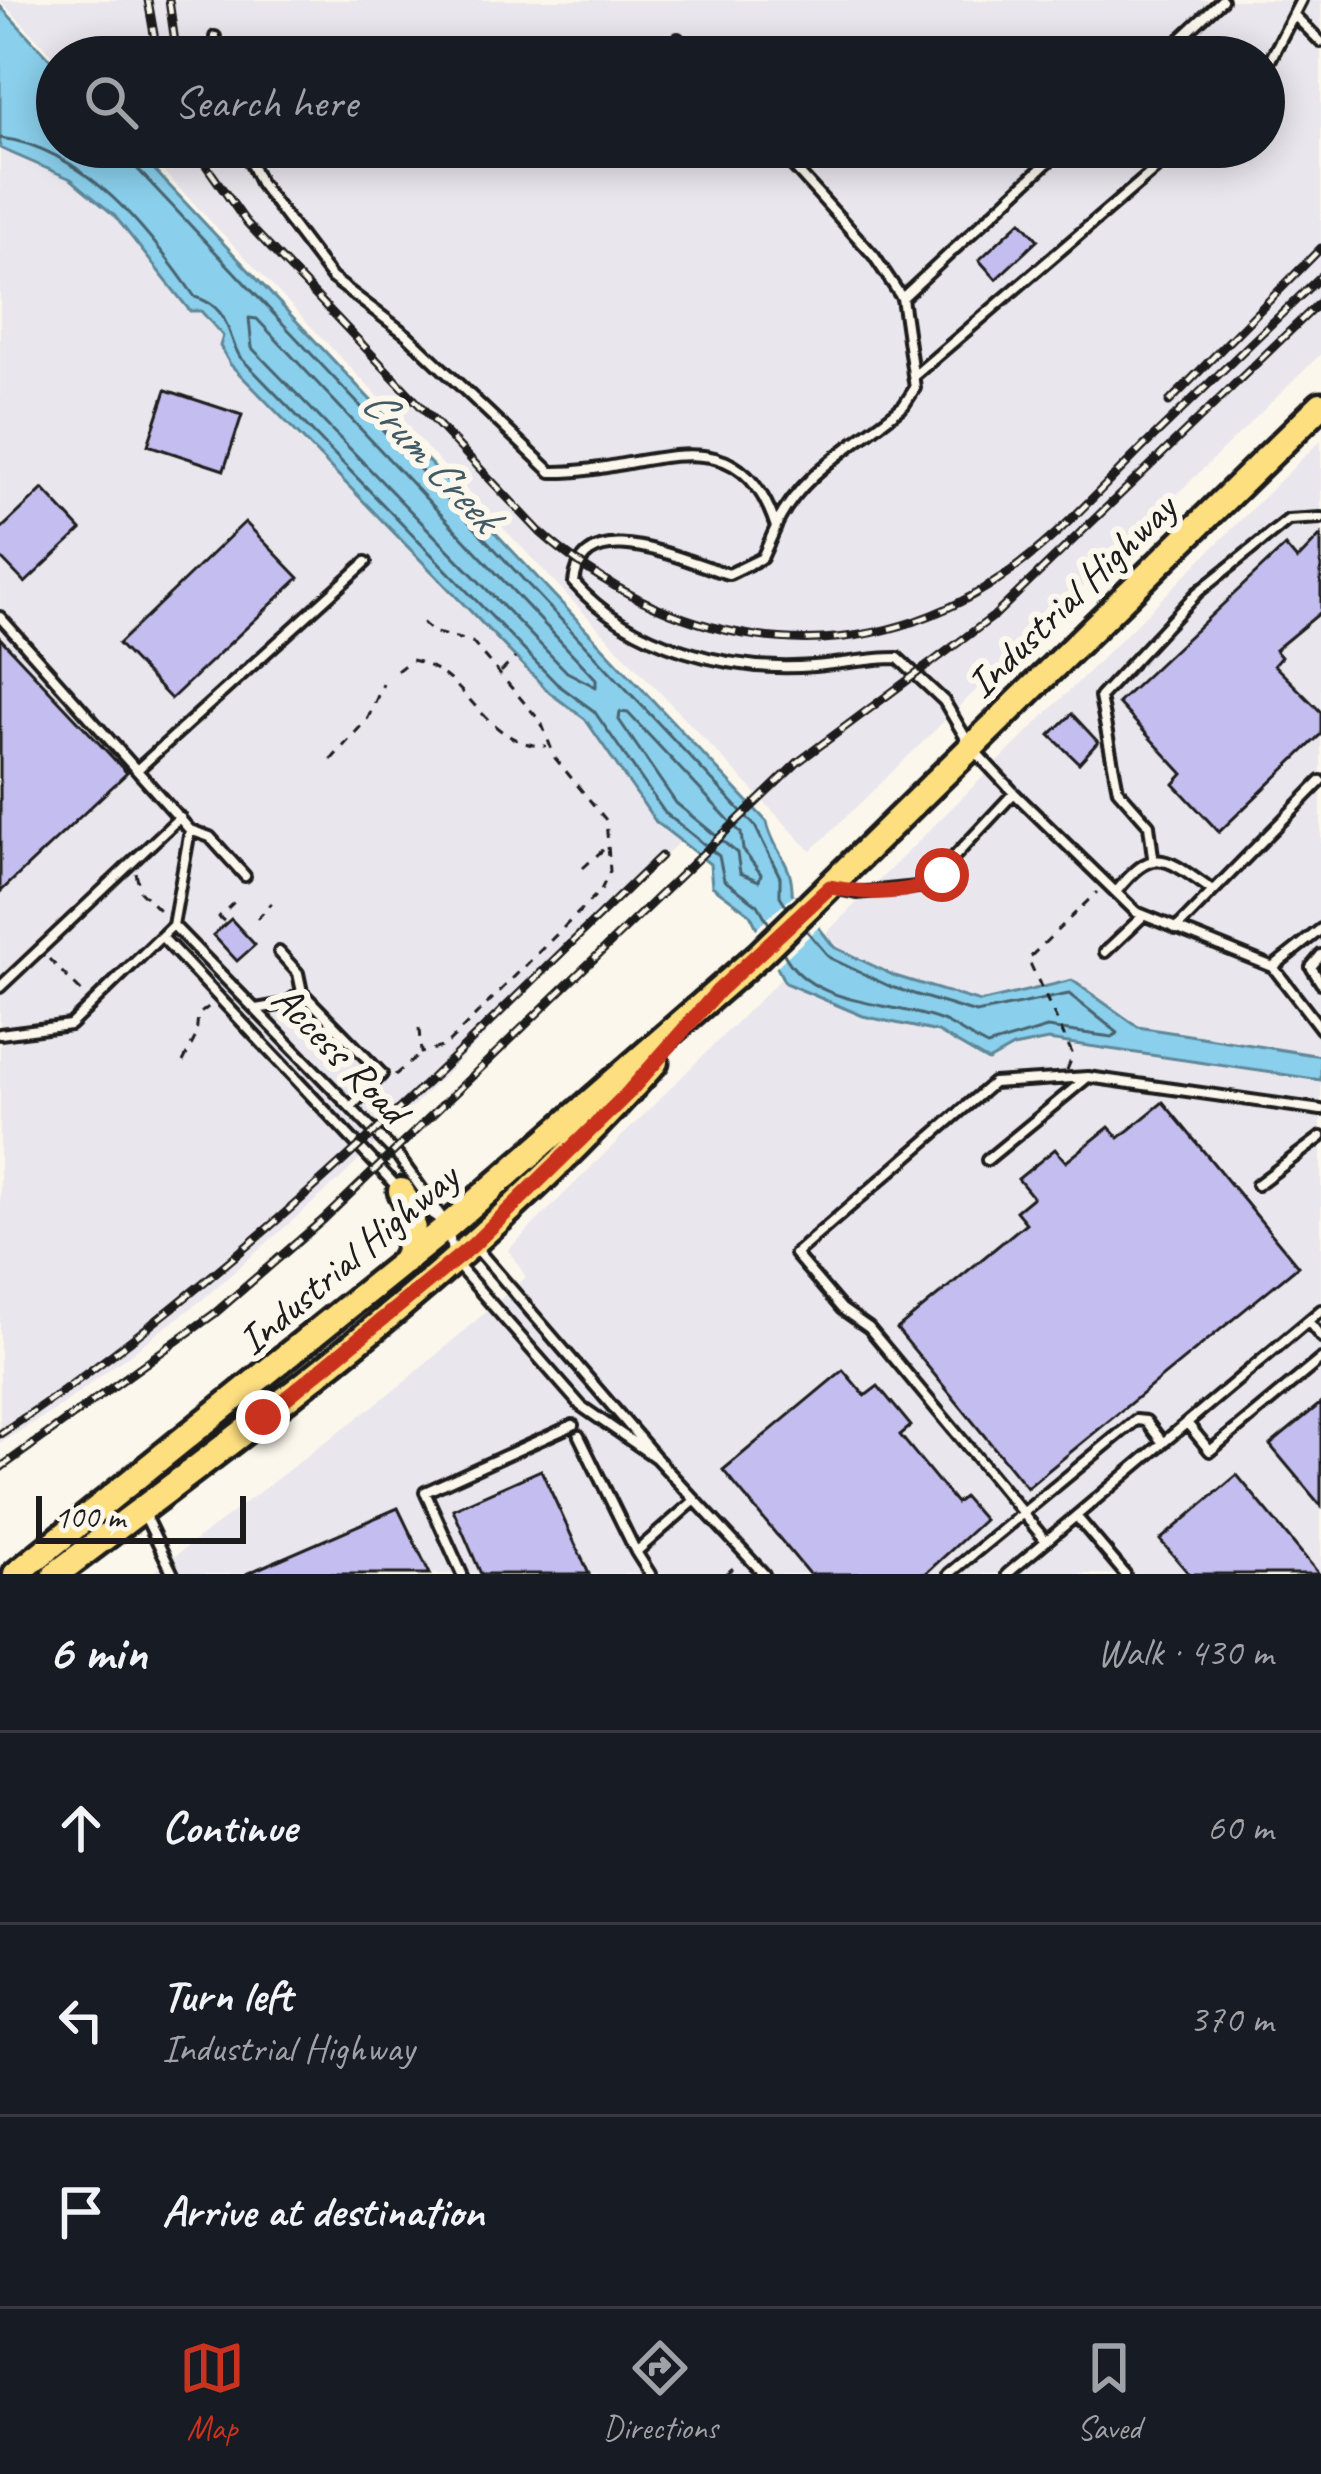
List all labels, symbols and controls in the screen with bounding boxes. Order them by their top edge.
search box [36,36,1285,168]
icon: search [78,69,144,135]
text: Search here [174,74,357,131]
water label: Crum Creek [350,375,517,548]
street label: Industrial Highway [955,480,1190,710]
route start [915,848,969,902]
street label: Access Road [260,973,424,1140]
street label: Industrial Highway [227,1149,472,1367]
route end [236,1390,290,1444]
scale bar [36,1490,246,1543]
text: 100 m [54,1496,125,1538]
text: 6 min [48,1620,147,1684]
text: Walk · 430 m [1097,1628,1273,1677]
icon: ahead [48,1795,114,1861]
text: Continue [162,1799,296,1856]
text: 60 m [1207,1803,1273,1852]
text: Turn left [162,1967,292,2024]
icon: left [48,1987,114,2053]
text: 370 m [1189,1995,1273,2044]
text: Industrial Highway [162,2024,414,2073]
icon: arrive [48,2179,114,2245]
text: Arrive at destination [162,2183,484,2240]
tab: Map [179,2335,245,2449]
tab: Directions [603,2335,718,2449]
tab: Saved [1076,2335,1142,2449]

